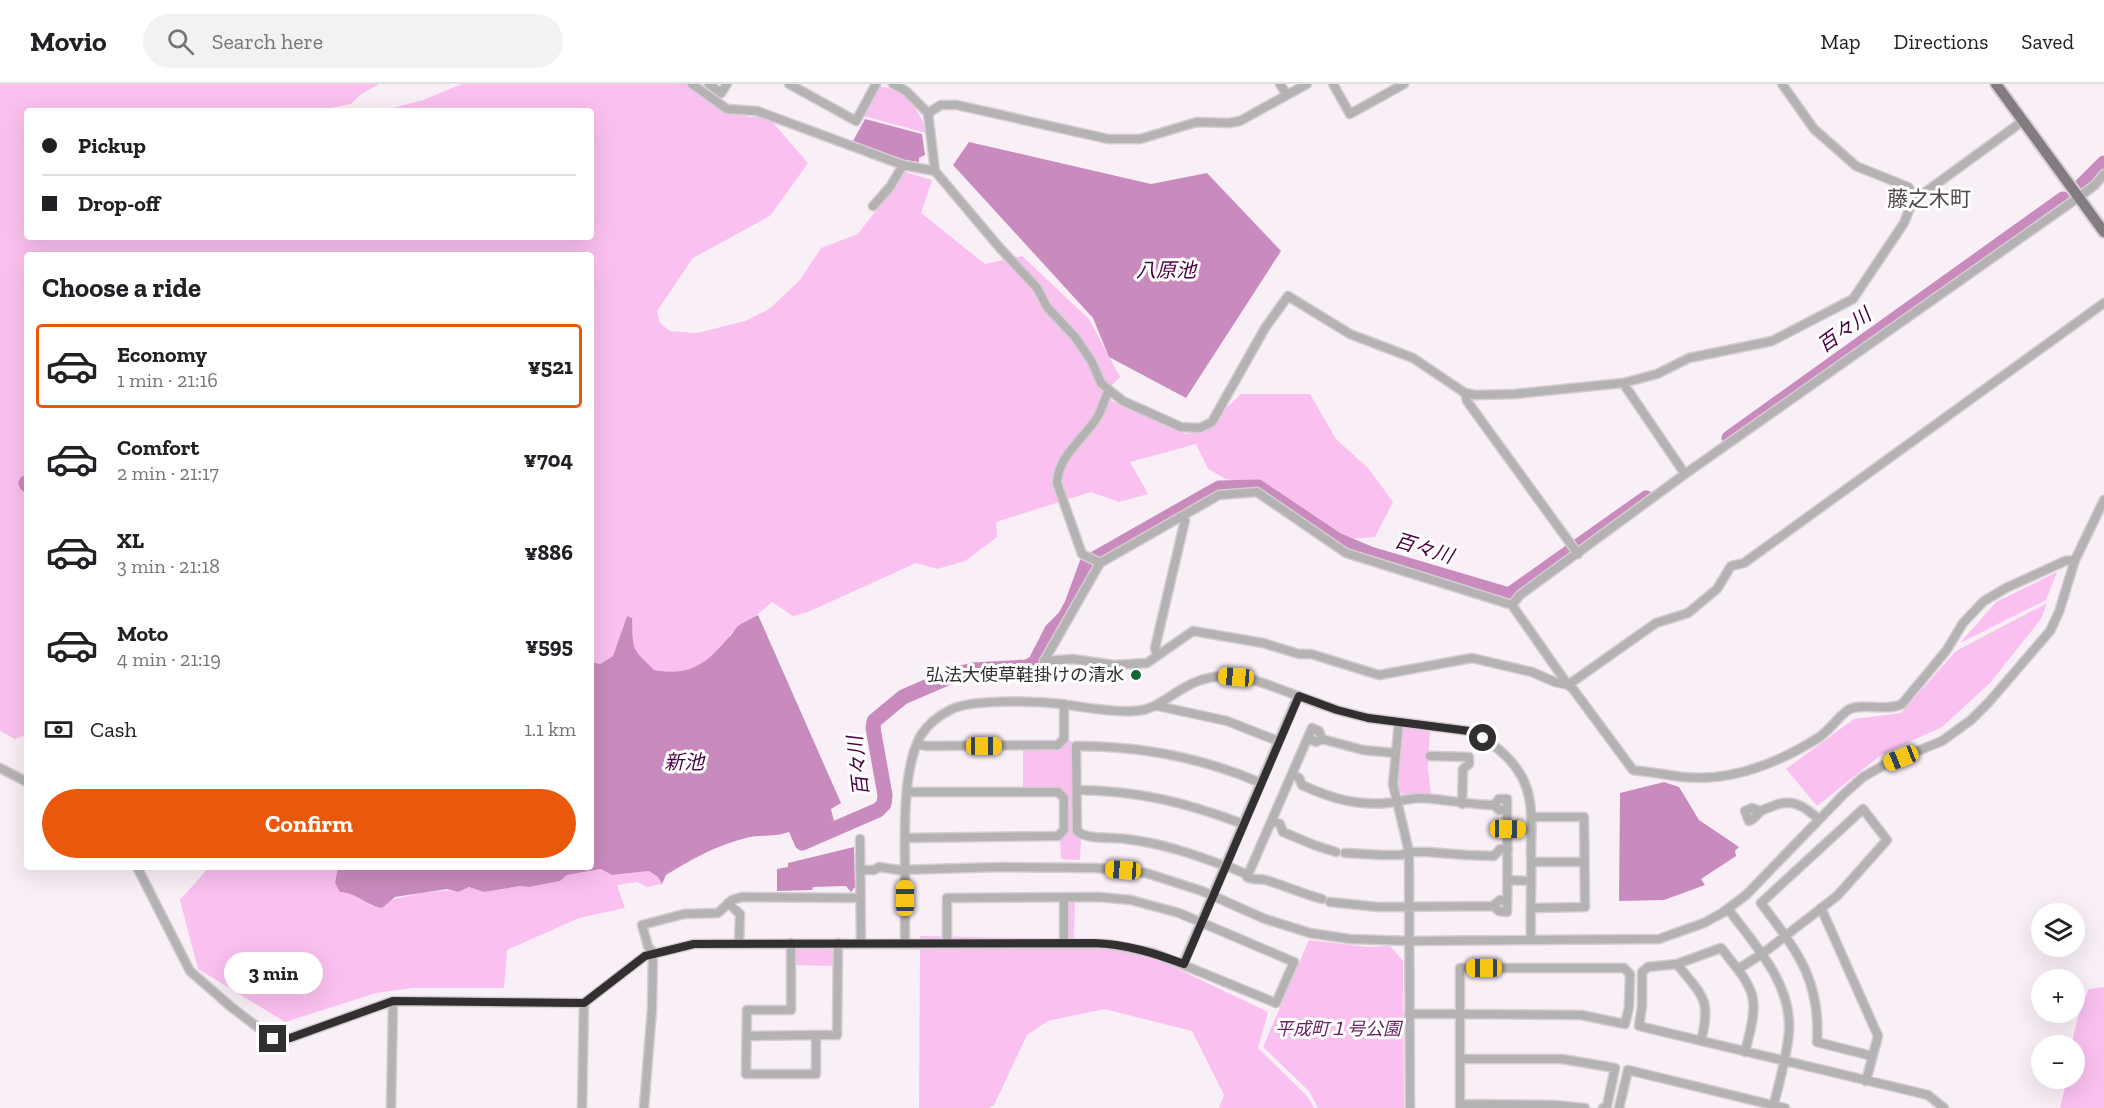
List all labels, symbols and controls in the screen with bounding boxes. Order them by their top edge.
search box [143,14,563,68]
text: Movio [30,25,107,58]
icon: search [164,25,197,58]
text: Search here [212,28,323,55]
text: Map [1821,29,1861,54]
text: Directions [1894,29,1988,54]
text: Saved [2021,29,2074,54]
text: Pickup [78,132,146,159]
district label: 藤之木町 [1887,186,1971,211]
text: Drop-off [78,190,160,217]
water label: 八原池 [1136,258,1198,282]
text: Choose a ride [42,272,201,304]
water label: 百々川 [1813,301,1877,357]
icon: car [45,339,99,393]
text: Economy [117,341,207,368]
text: ¥521 [528,353,573,380]
text: 1 min · 21:16 [117,368,218,392]
icon: car [45,432,99,486]
text: Comfort [117,434,199,461]
text: ¥704 [524,446,573,473]
text: 2 min · 21:17 [117,461,219,485]
icon: car [45,525,99,579]
text: XL [117,527,144,554]
water label: 百々川 [1392,528,1458,569]
text: ¥886 [524,539,573,566]
text: 3 min · 21:18 [117,554,220,578]
icon: car [45,618,99,672]
text: Moto [117,620,168,647]
text: ¥595 [525,632,573,659]
text: 4 min · 21:19 [117,647,221,671]
place label: 弘法大使草鞋掛けの清水 [926,664,1124,686]
car [1217,666,1255,688]
marker: 弘法大使草鞋掛けの清水 [1129,668,1143,682]
icon: cash [42,713,75,746]
text: Cash [90,716,137,743]
text: 1.1 km [524,717,576,741]
route start [1469,724,1496,751]
water label: 百々川 [842,733,874,797]
car [966,737,1002,755]
car [1881,743,1921,773]
water label: 新池 [664,750,706,774]
button: Confirm [42,789,576,858]
car [1490,820,1526,838]
car [1104,860,1142,880]
car [896,880,914,916]
map controls [2031,903,2085,1089]
button: layers [2031,903,2085,957]
callout: 3 min [224,952,322,994]
car [1466,959,1502,977]
text: 3 min [249,961,298,985]
button: + [2031,969,2085,1023]
park label: 平成町１号公園 [1275,1018,1404,1040]
route end [259,1025,286,1052]
button: − [2031,1035,2085,1089]

